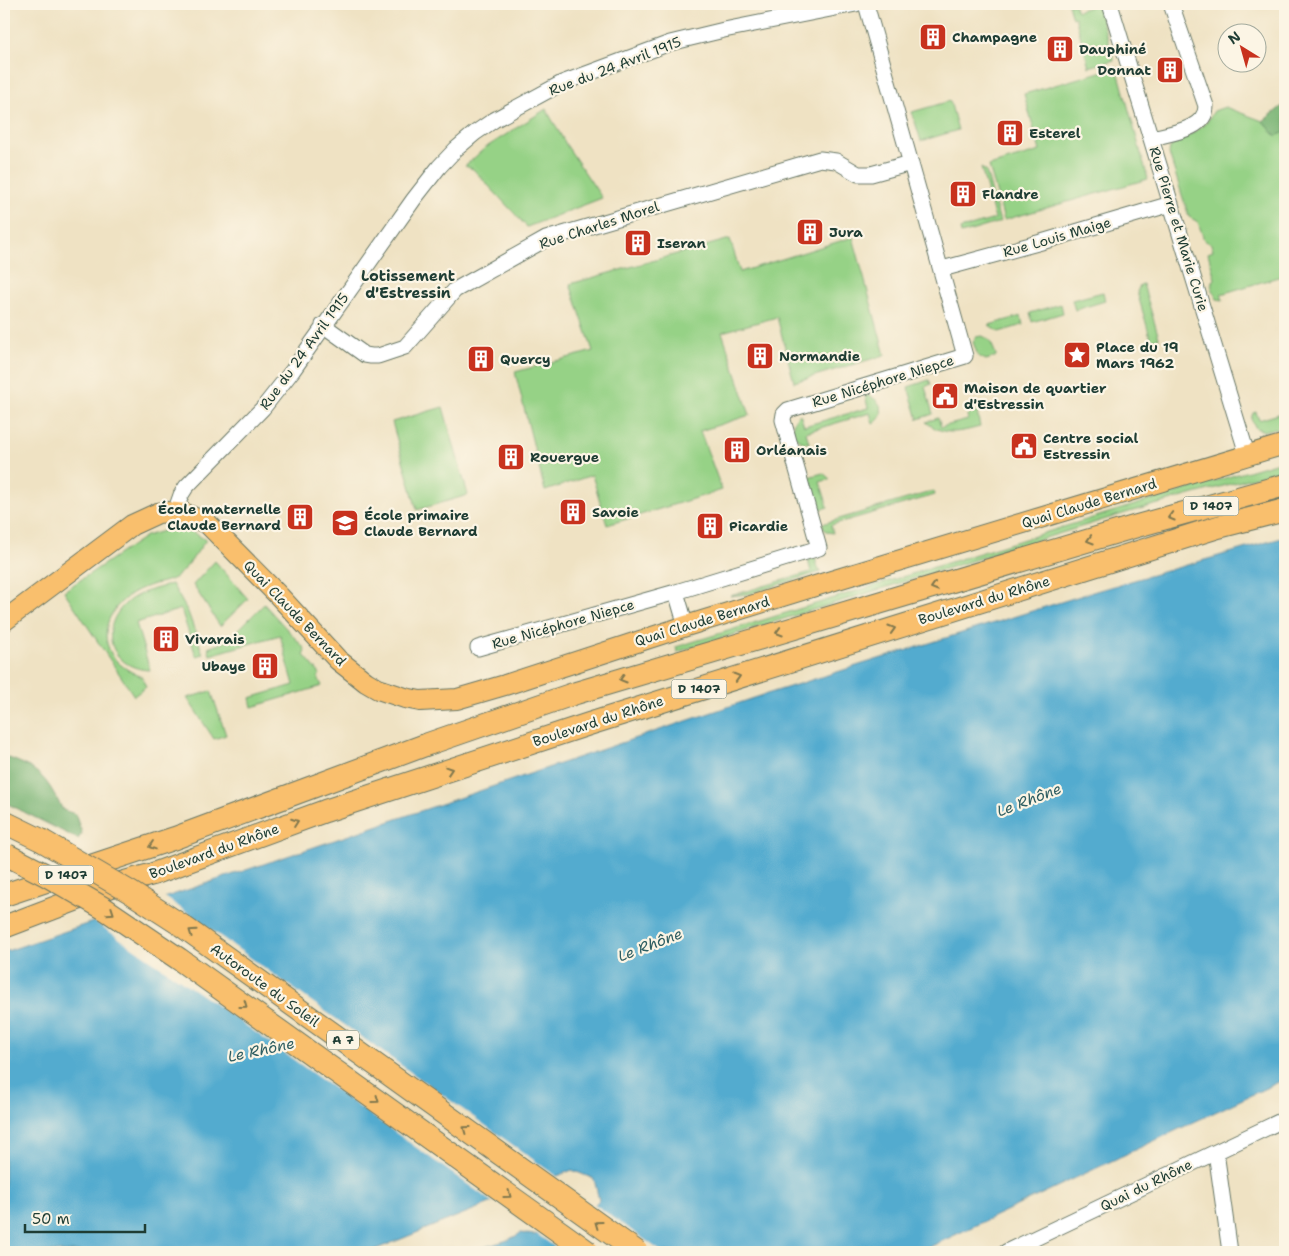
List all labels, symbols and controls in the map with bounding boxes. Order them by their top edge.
building icon: Champagne [918,22,948,52]
north arrow [1216,22,1266,72]
text: N [1224,27,1244,48]
place label: Champagne [952,28,1037,46]
street label: Rue du 24 Avril 1915 [546,32,684,100]
building icon: Dauphiné [1045,34,1075,64]
place label: Dauphiné [1079,40,1146,58]
building icon: Donnat [1155,55,1185,85]
place label: Donnat [1097,61,1151,79]
building icon: Esterel [995,118,1025,148]
place label: Esterel [1029,124,1081,142]
street label: Rue Pierre et Marie Curie [1145,144,1213,314]
building icon: Flandre [948,179,978,209]
place label: Flandre [982,185,1039,203]
street label: Rue Charles Morel [537,197,662,253]
street label: Rue Louis Maige [1001,213,1113,261]
building icon: Jura [795,217,825,247]
place label: Jura [829,223,863,241]
building icon: Iseran [623,228,653,258]
place label: Iseran [657,234,706,252]
district label: Lotissement d'Estressin [361,266,455,303]
street label: Rue du 24 Avril 1915 [255,289,353,413]
place label: Place du 19 Mars 1962 [1096,338,1179,372]
place icon: Place du 19 Mars 1962 [1062,340,1092,370]
building icon: Normandie [745,341,775,371]
building icon: Quercy [466,344,496,374]
place label: Normandie [779,347,860,365]
place label: Quercy [500,350,551,368]
street label: Rue Nicéphore Niepce [810,351,956,411]
place label: Maison de quartier d'Estressin [964,379,1107,413]
public building icon: Maison de quartier d'Estressin [930,381,960,411]
place label: Centre social Estressin [1043,429,1138,463]
public building icon: Centre social Estressin [1009,431,1039,461]
building icon: Orléanais [722,435,752,465]
place label: Orléanais [756,441,827,459]
building icon: Rouergue [496,442,526,472]
place label: Rouergue [530,448,599,466]
street label: Quai Claude Bernard [1019,474,1159,532]
road number: D 1407 [1184,496,1238,516]
building icon: Savoie [558,497,588,527]
place label: École maternelle Claude Bernard [158,500,281,534]
building icon: École maternelle Claude Bernard [285,502,315,532]
place label: Savoie [592,503,639,521]
place label: École primaire Claude Bernard [364,506,478,540]
school or university icon: École primaire Claude Bernard [330,508,360,538]
building icon: Picardie [695,511,725,541]
one-way arrow [1167,511,1175,521]
place label: Picardie [729,517,788,535]
one-way arrow [1087,535,1095,545]
street label: Quai Claude Bernard [240,556,350,670]
street label: Boulevard du Rhône [916,571,1052,629]
one-way arrow [931,581,939,591]
street label: Quai Claude Bernard [632,592,772,650]
street label: Rue Nicéphore Niepce [490,595,636,653]
building icon: Vivarais [151,624,181,654]
one-way arrow [887,625,896,635]
one-way arrow [775,627,783,637]
place label: Vivarais [185,630,245,648]
building icon: Ubaye [250,651,280,681]
place label: Ubaye [201,657,246,675]
one-way arrow [732,673,741,683]
one-way arrow [619,674,628,684]
road number: D 1407 [672,680,726,699]
street label: Boulevard du Rhône [530,691,666,751]
one-way arrow [444,766,453,776]
water label: Le Rhône [994,779,1064,821]
one-way arrow [290,818,299,828]
street label: Boulevard du Rhône [147,819,281,883]
one-way arrow [148,840,157,850]
road number: D 1407 [38,866,94,884]
one-way arrow [105,906,114,916]
water label: Le Rhône [615,924,685,966]
one-way arrow [188,929,197,939]
street label: Autoroute du Soleil [207,939,324,1031]
one-way arrow [238,999,248,1008]
road number: A 7 [327,1030,359,1050]
water label: Le Rhône [226,1033,296,1067]
one-way arrow [370,1094,380,1103]
one-way arrow [462,1126,472,1135]
street label: Quai du Rhône [1097,1155,1195,1215]
one-way arrow [502,1189,512,1198]
scale bar [25,1201,145,1233]
text: 50 m [32,1209,70,1229]
one-way arrow [594,1221,604,1230]

